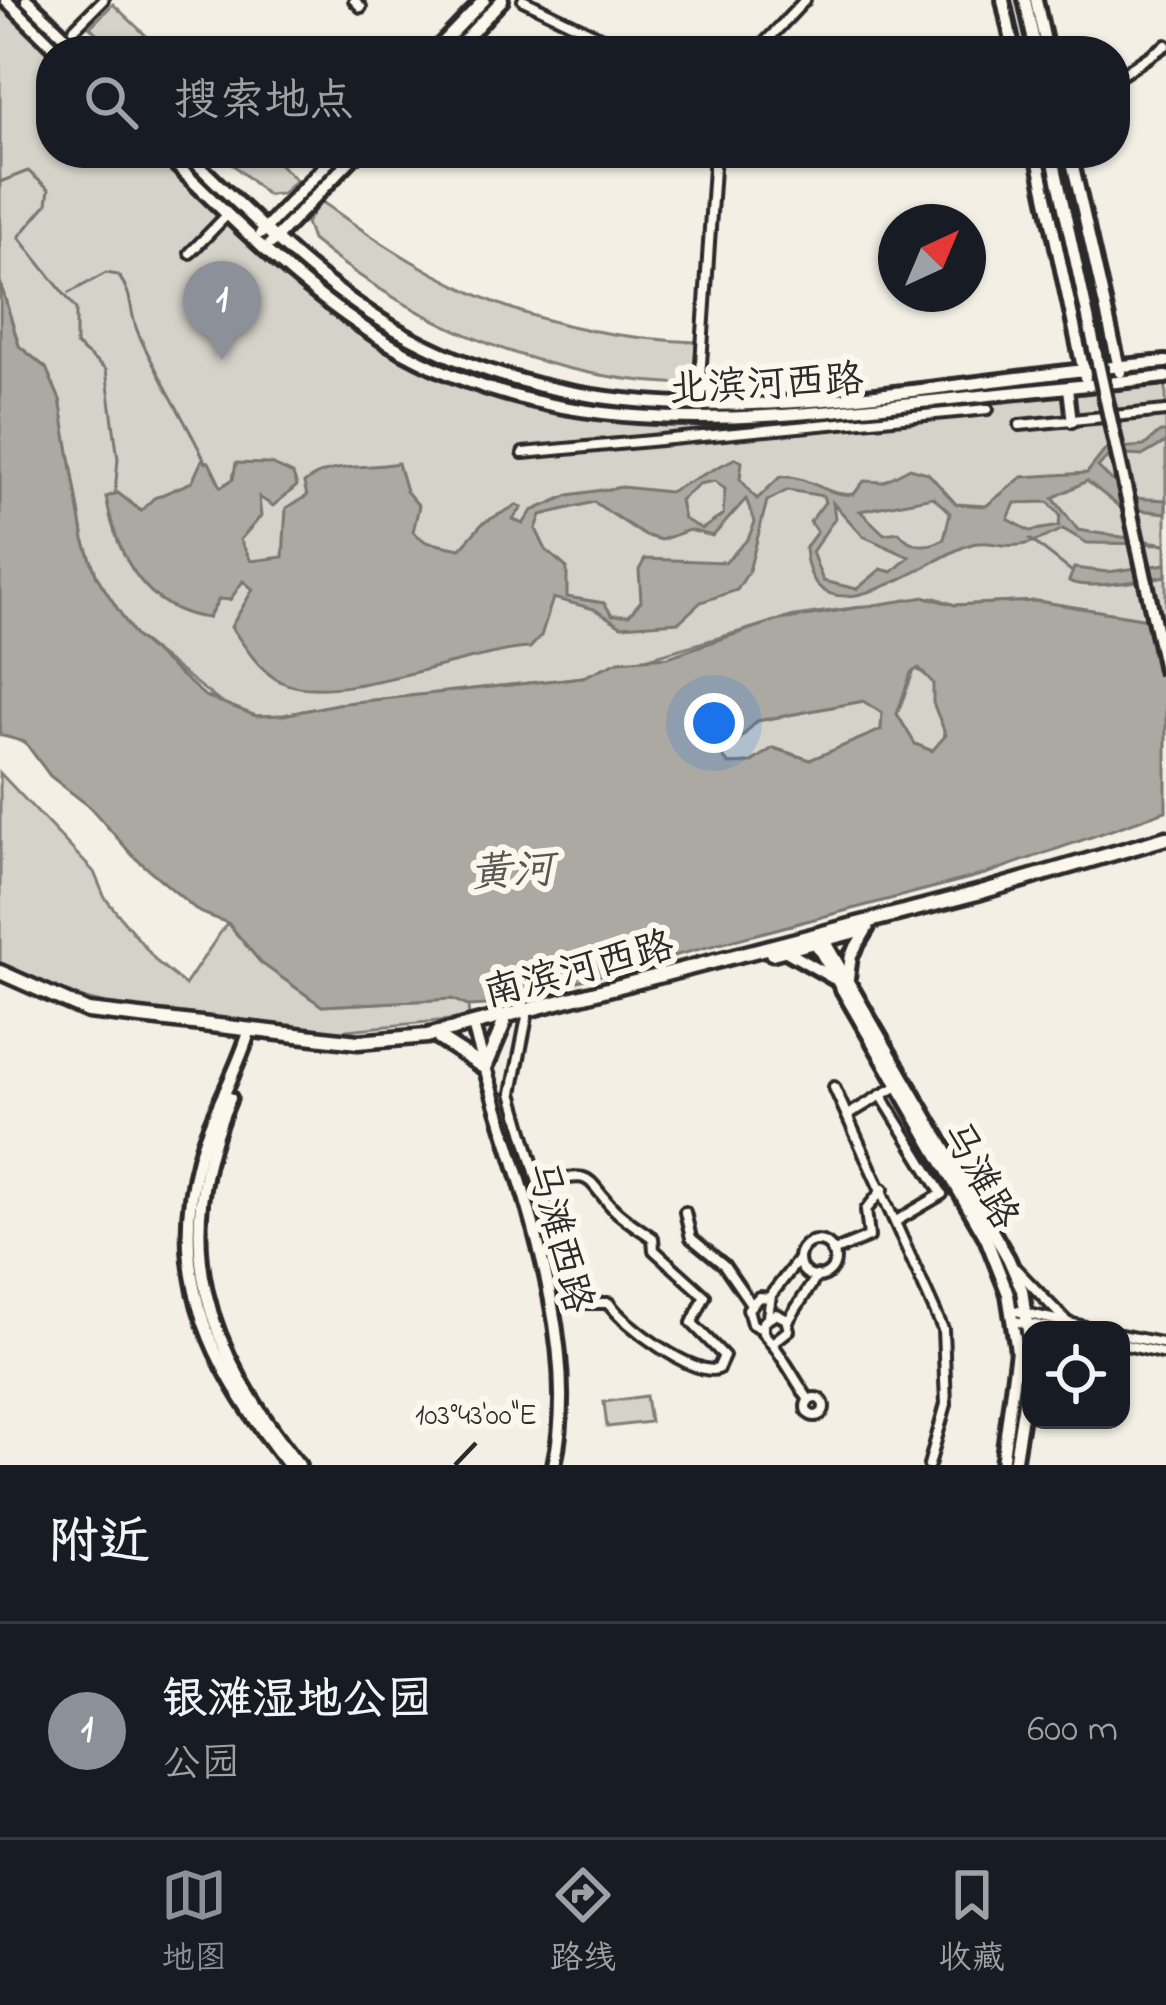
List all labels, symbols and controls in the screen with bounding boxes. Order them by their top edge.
search box [36,36,1130,168]
icon: search [78,69,144,135]
text: 搜索地点 [174,70,354,136]
north arrow [878,204,986,312]
pin: 1 [183,261,261,360]
street label: 北滨河西路 [667,353,865,420]
your location [684,693,744,753]
water label: 黄河 [469,841,562,906]
street label: 南滨河西路 [478,919,681,1024]
street label: 马滩路 [925,1111,1031,1241]
street label: 马滩西路 [510,1154,605,1320]
map controls [1022,1321,1130,1429]
button: locate [1022,1321,1130,1429]
text: 103°43'00"E [415,1395,537,1439]
text: 附近 [48,1507,150,1582]
text: 银滩湿地公园 [162,1669,432,1735]
text: 1 [81,1702,93,1759]
text: 600 m [1027,1702,1118,1759]
text: 公园 [162,1737,240,1794]
tab: 地图 [161,1862,227,1984]
tab: 路线 [550,1862,616,1984]
tab: 收藏 [939,1862,1005,1984]

